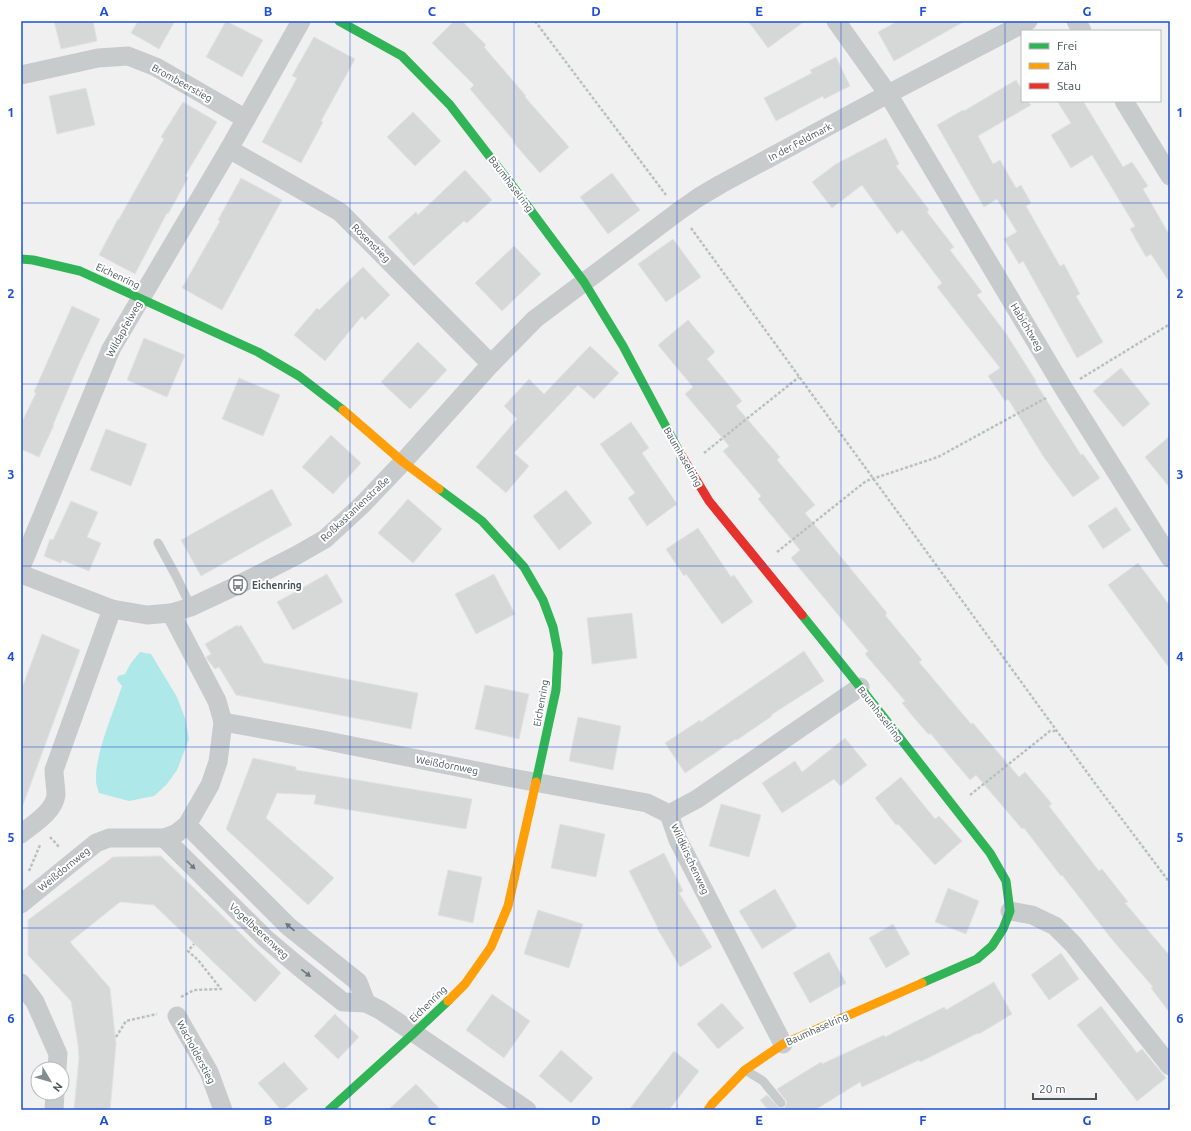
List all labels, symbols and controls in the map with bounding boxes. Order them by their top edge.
text: A [99,4,109,18]
text: B [264,4,273,18]
text: C [428,4,437,18]
text: D [591,4,601,18]
text: E [755,4,763,18]
text: F [919,4,927,18]
text: G [1083,4,1092,18]
legend [1021,30,1161,102]
text: Frei [1057,39,1077,52]
text: Zäh [1057,59,1077,72]
street label: Brombeerstieg [150,62,214,104]
text: Stau [1057,79,1081,92]
text: 1 [7,105,15,119]
text: 1 [1176,105,1184,119]
street label: In der Feldmark [767,121,833,163]
street label: Baumhaselring [486,154,536,214]
street label: Rosenstieg [350,222,392,264]
street label: Eichenring [94,261,142,291]
text: 2 [7,286,15,300]
text: 2 [1176,286,1184,300]
street label: Wildapfelweg [104,299,144,359]
street label: Habichtweg [1008,301,1046,353]
street label: Baumhaselring [662,425,704,489]
text: 3 [7,467,15,481]
text: 3 [1176,467,1184,481]
street label: Roßkastanienstraße [318,474,392,544]
bus stop icon: Eichenring [227,574,249,596]
place label: Eichenring [252,580,302,591]
text: 4 [7,649,15,663]
text: 4 [1176,649,1184,663]
street label: Eichenring [531,679,551,727]
street label: Baumhaselring [855,684,905,744]
street label: Weißdornweg [415,754,479,776]
street label: Wildkirschenweg [669,822,711,896]
text: 5 [7,830,15,844]
text: 5 [1176,830,1184,844]
street label: Weißdornweg [36,845,92,893]
one-way arrow [186,860,196,870]
street label: Vogelbeerenweg [227,901,291,961]
one-way arrow [285,923,296,932]
one-way arrow [301,969,312,977]
street label: Eichenring [407,984,449,1024]
street label: Baumhaselring [784,1010,850,1048]
text: 6 [7,1011,15,1025]
text: 6 [1176,1011,1184,1025]
street label: Wacholderstieg [175,1018,217,1086]
north arrow [30,1061,70,1101]
scale bar [1033,1075,1096,1101]
text: N [51,1080,65,1094]
text: 20 m [1039,1082,1066,1095]
text: A [99,1113,109,1127]
text: B [264,1113,273,1127]
text: C [428,1113,437,1127]
text: D [591,1113,601,1127]
text: E [755,1113,763,1127]
text: F [919,1113,927,1127]
text: G [1083,1113,1092,1127]

